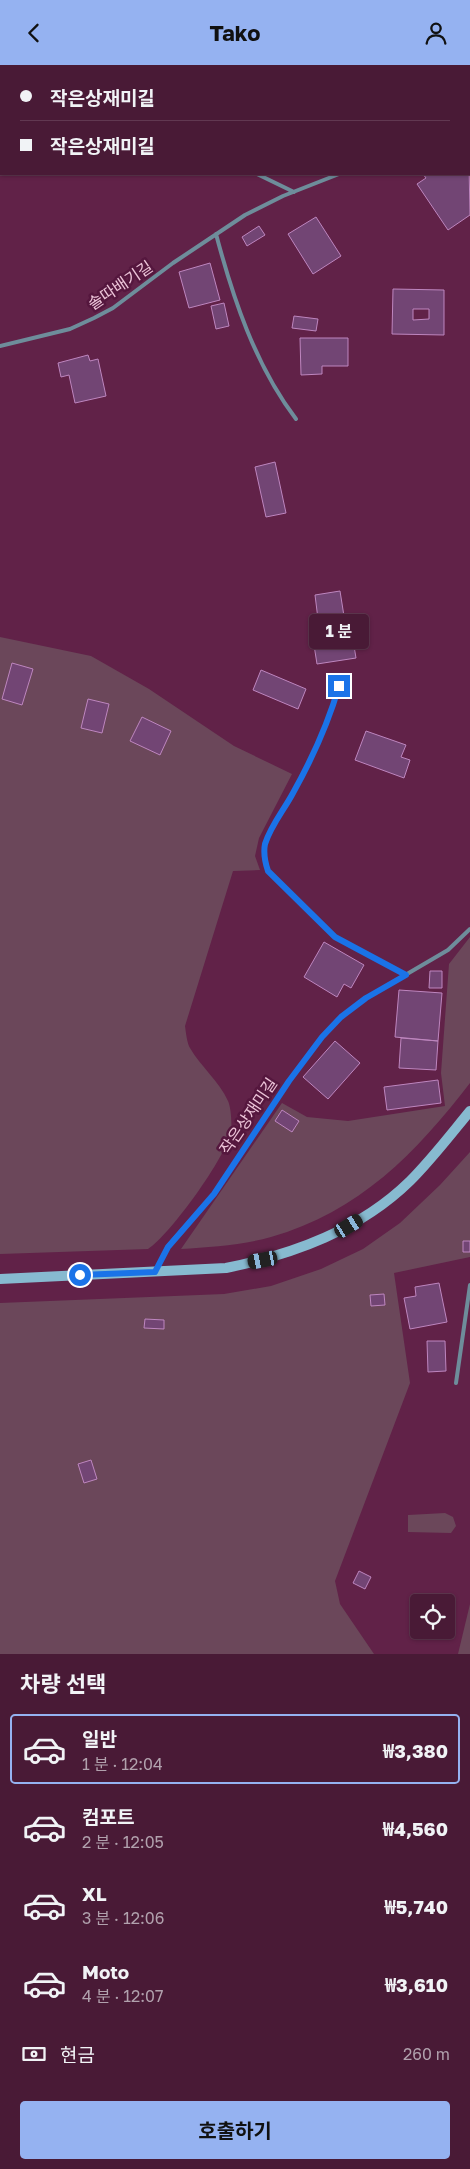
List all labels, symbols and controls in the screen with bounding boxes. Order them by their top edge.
icon: back [20,19,48,47]
text: Tako [210,19,260,46]
icon: person [422,19,450,47]
text: 작은상재미길 [50,86,155,109]
text: 작은상재미길 [50,134,155,157]
street label: 솔따배기길 [84,256,156,314]
callout: 1 분 [309,613,369,649]
text: 1 분 [326,621,352,641]
route end [328,675,350,697]
street label: 작은상재미길 [215,1074,281,1158]
car [332,1212,365,1240]
car [246,1250,279,1270]
route start [69,1264,91,1286]
map controls [410,1594,455,1639]
button: locate [410,1594,455,1639]
text: 차량 선택 [20,1670,106,1697]
icon: car [22,1727,67,1772]
text: 일반 [82,1727,117,1750]
text: ₩3,380 [383,1739,448,1762]
text: 1 분 · 12:04 [82,1754,163,1774]
icon: car [22,1805,67,1850]
text: 컴포트 [82,1805,134,1828]
text: ₩4,560 [383,1817,448,1840]
text: 2 분 · 12:05 [82,1832,164,1852]
text: XL [82,1882,107,1905]
icon: car [22,1883,67,1928]
text: ₩5,740 [385,1895,448,1918]
text: 3 분 · 12:06 [82,1908,164,1928]
text: Moto [82,1960,129,1983]
icon: car [22,1961,67,2006]
text: ₩3,610 [385,1973,448,1996]
text: 4 분 · 12:07 [82,1986,164,2006]
icon: cash [20,2040,48,2068]
text: 현금 [60,2043,95,2066]
text: 260 m [403,2044,450,2064]
button: 호출하기 [20,2101,450,2159]

